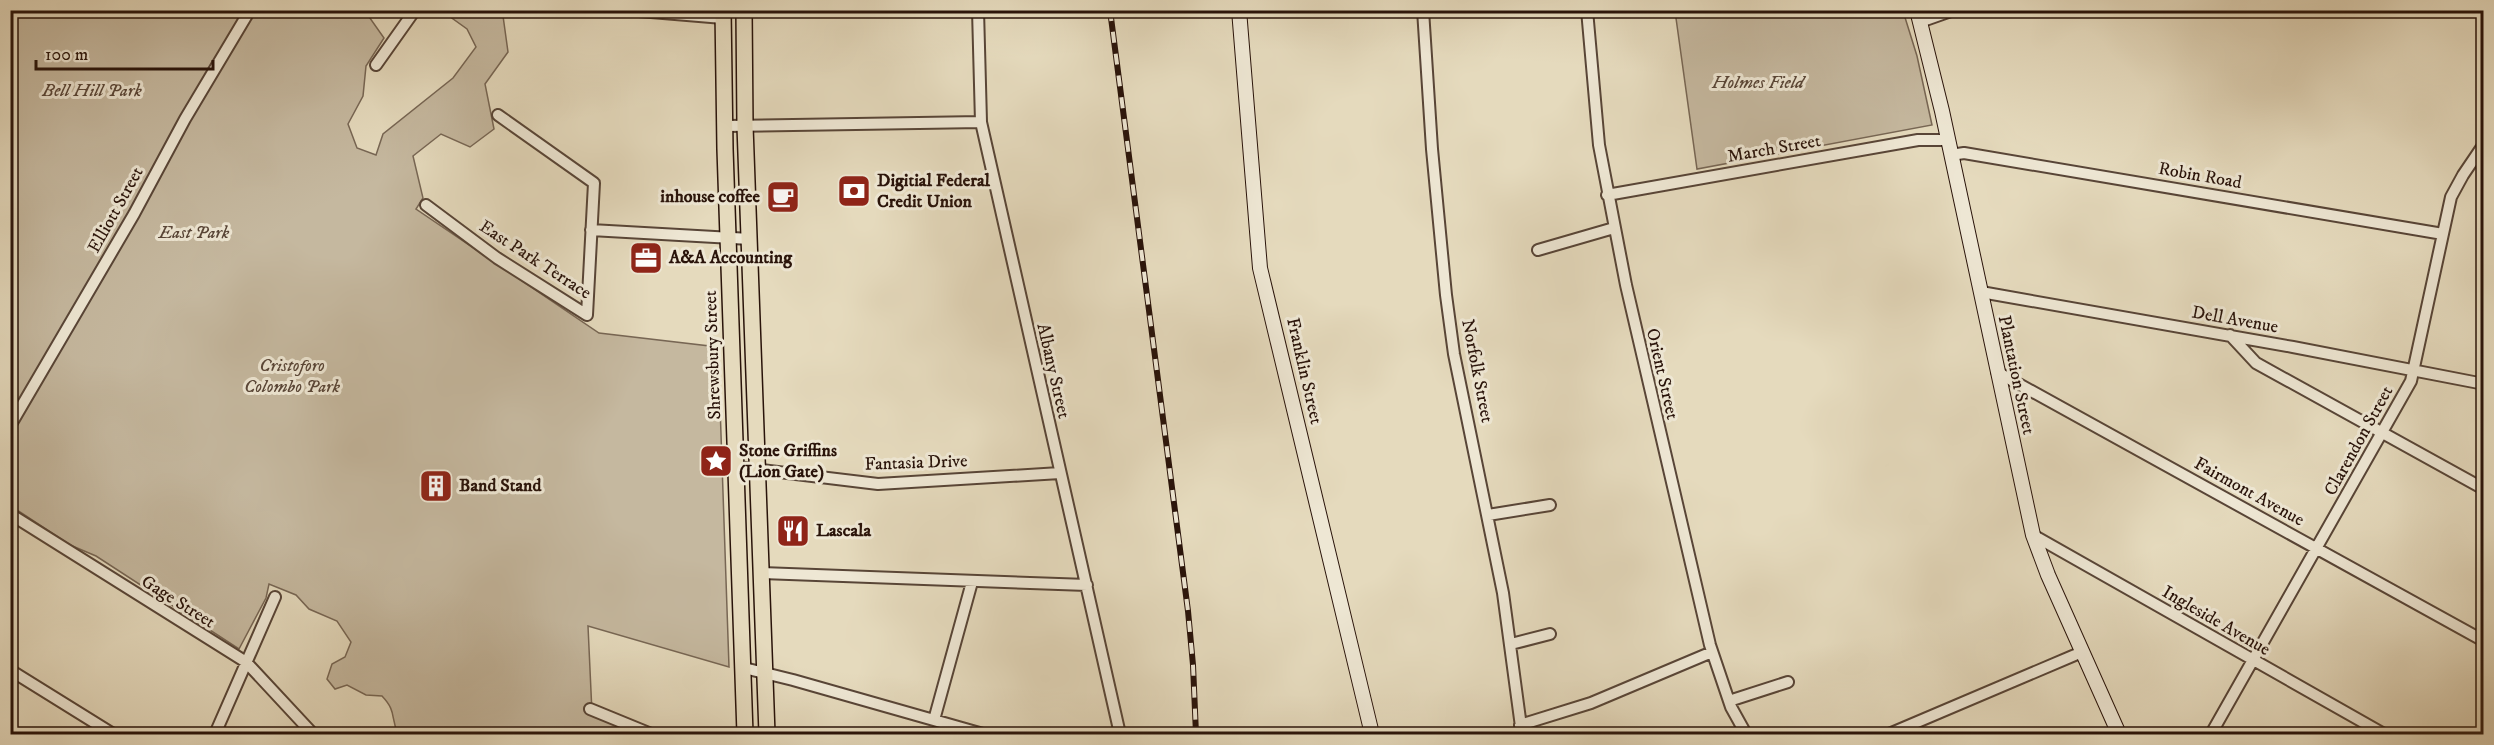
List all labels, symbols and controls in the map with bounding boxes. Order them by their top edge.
scale bar [36,33,213,71]
text: 100 m [45,44,88,66]
park label: Holmes Field [1711,72,1806,94]
park label: Bell Hill Park [41,80,142,102]
street label: March Street [1726,130,1823,168]
street label: Robin Road [2157,158,2243,194]
street label: Elliott Street [83,163,149,257]
place label: Digitial Federal Credit Union [877,170,991,213]
bank icon: Digitial Federal Credit Union [836,173,872,209]
cafe icon: inhouse coffee [765,179,801,215]
place label: inhouse coffee [660,186,761,208]
street label: East Park Terrace [475,216,595,304]
park label: East Park [158,222,230,244]
office icon: A&A Accounting [628,240,664,276]
place label: A&A Accounting [668,247,793,269]
street label: Shrewsbury Street [700,290,726,420]
street label: Dell Avenue [2190,302,2280,338]
street label: Plantation Street [1993,313,2039,437]
street label: Franklin Street [1281,316,1327,427]
street label: Norfolk Street [1456,317,1498,425]
street label: Albany Street [1031,321,1075,421]
street label: Orient Street [1641,326,1683,422]
park label: Cristoforo Colombo Park [244,355,341,398]
street label: Clarendon Street [2320,382,2398,500]
place label: Stone Griffins (Lion Gate) [739,440,837,483]
place icon: Stone Griffins (Lion Gate) [698,443,734,479]
street label: Fantasia Drive [864,450,968,476]
street label: Fairmont Avenue [2190,453,2308,531]
building icon: Band Stand [418,468,454,504]
place label: Band Stand [459,475,542,497]
restaurant icon: Lascala [775,513,811,549]
place label: Lascala [816,520,871,542]
street label: Gage Street [137,571,219,633]
street label: Ingleside Avenue [2158,581,2274,661]

